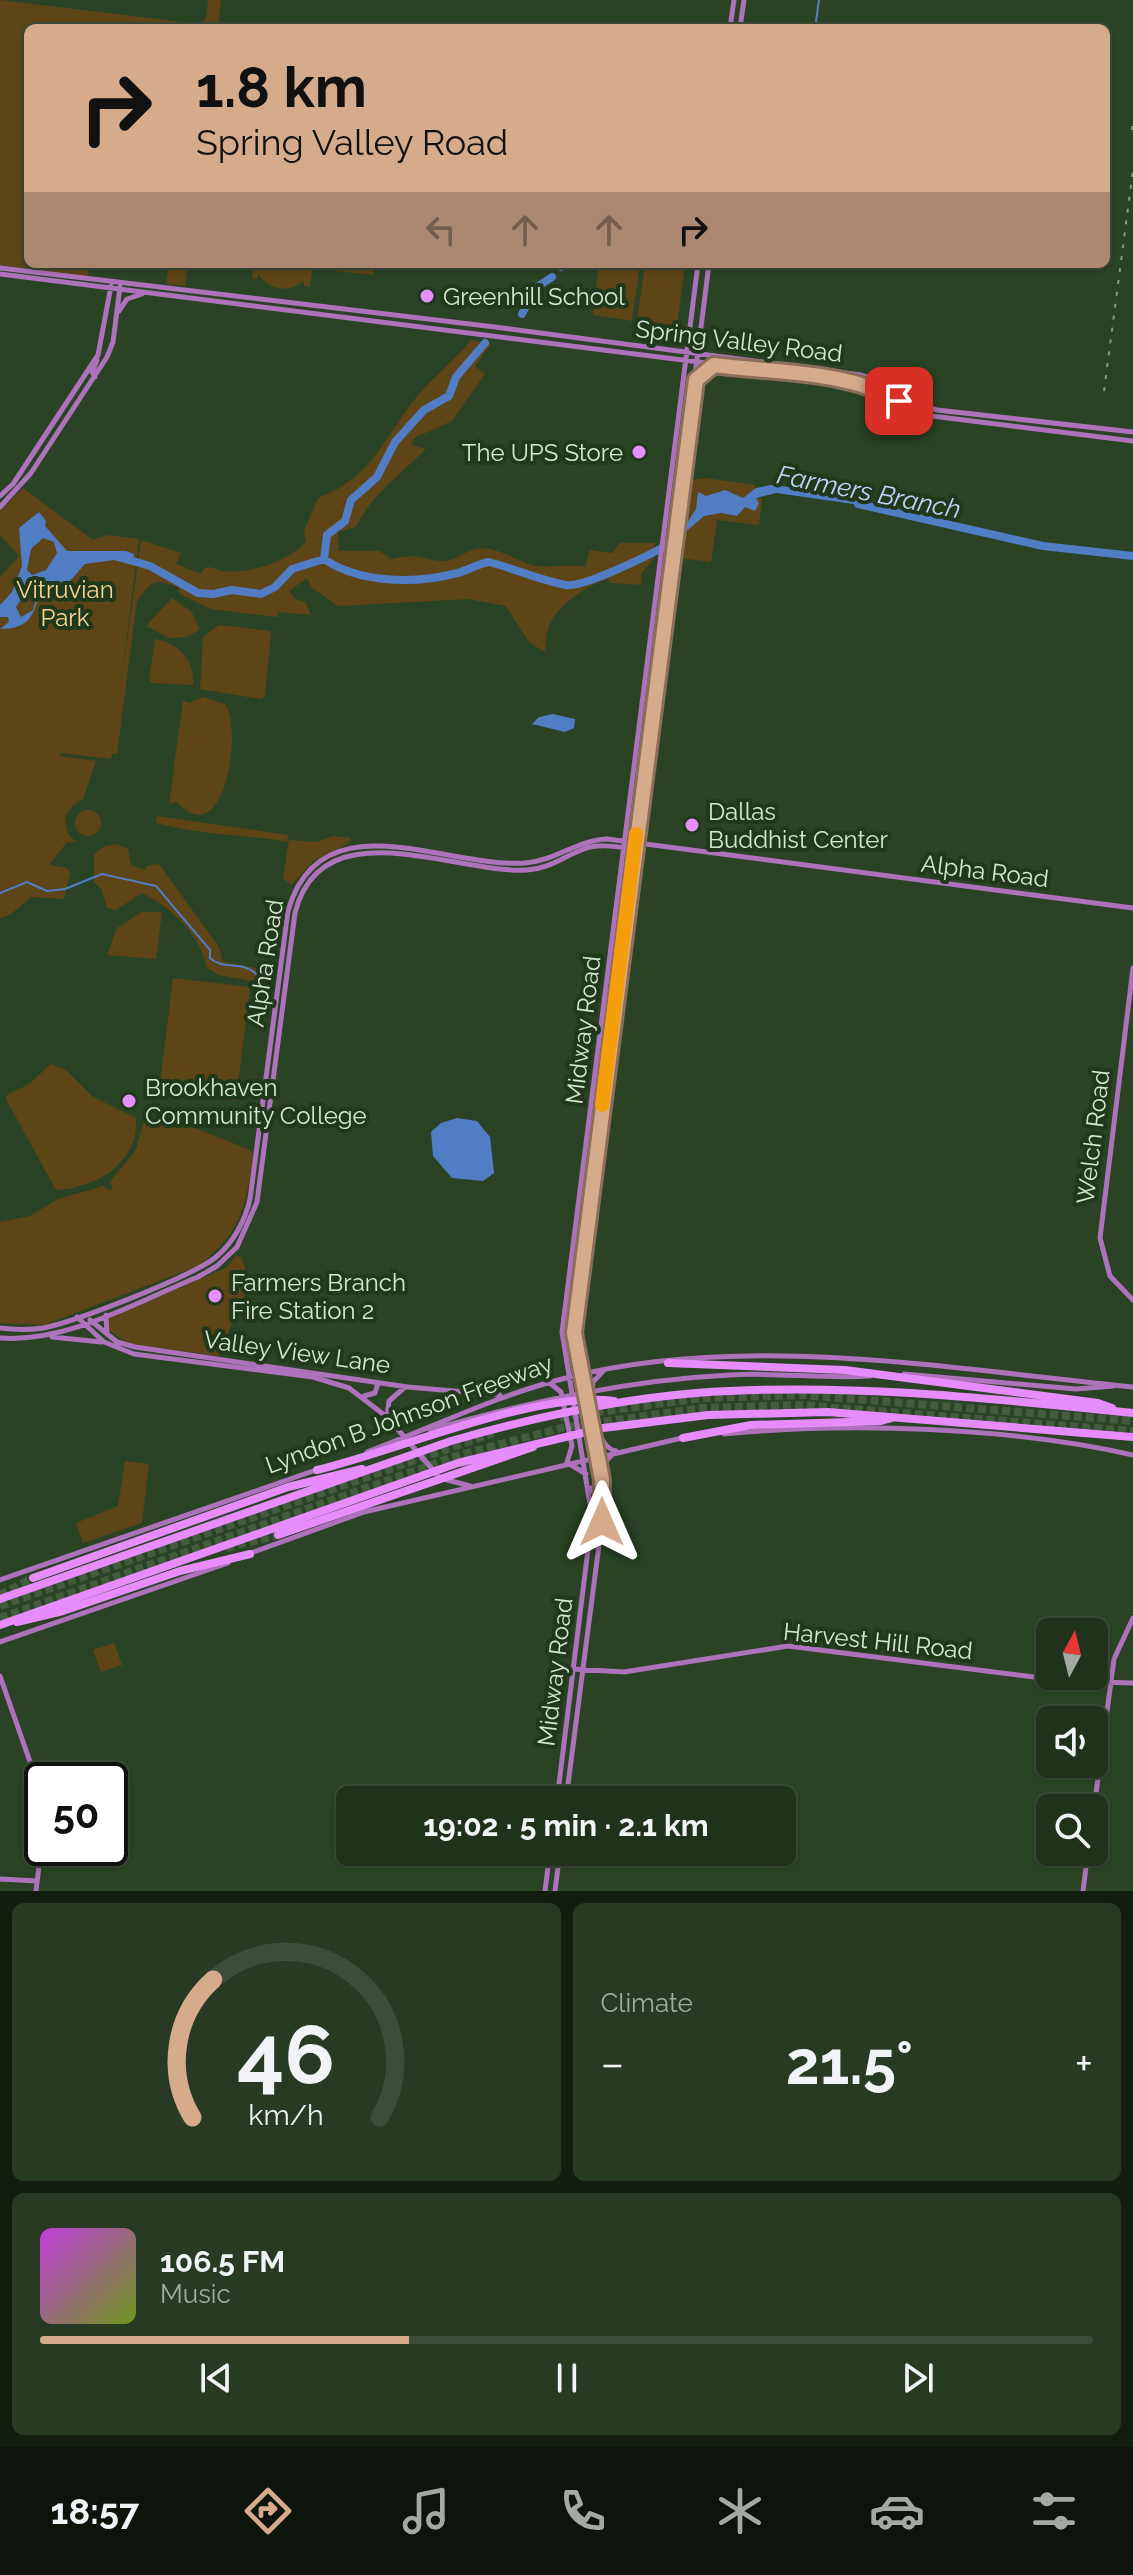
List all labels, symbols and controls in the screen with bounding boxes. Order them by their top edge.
text: 1.8 km [196,54,367,120]
icon: right [64,56,168,160]
text: Spring Valley Road [196,121,508,163]
icon: left [419,208,463,252]
icon: ahead [503,208,547,252]
icon: ahead [587,208,631,252]
icon: right [671,208,715,252]
place label: Greenhill School [443,282,625,311]
marker: Greenhill School [418,287,436,305]
street label: Spring Valley Road [634,314,844,368]
pin [865,367,933,435]
icon: arrive [877,379,921,423]
place label: The UPS Store [462,438,623,467]
marker: The UPS Store [630,443,648,461]
water label: Farmers Branch [775,459,963,525]
park label: Vitruvian Park [16,575,114,632]
place label: Dallas Buddhist Center [708,797,888,854]
marker: Dallas Buddhist Center [683,816,701,834]
street label: Alpha Road [920,849,1050,893]
street label: Alpha Road [241,897,289,1029]
street label: Midway Road [560,954,606,1106]
street label: Welch Road [1070,1068,1116,1206]
place label: Brookhaven Community College [145,1073,367,1130]
marker: Brookhaven Community College [120,1092,138,1110]
place label: Farmers Branch Fire Station 2 [231,1268,406,1325]
marker: Farmers Branch Fire Station 2 [206,1287,224,1305]
street label: Valley View Lane [202,1325,392,1379]
street label: Lyndon B Johnson Freeway [261,1348,557,1480]
position arrow [560,1480,644,1564]
street label: Midway Road [532,1596,578,1748]
street label: Harvest Hill Road [782,1617,974,1665]
north arrow [1036,1618,1108,1690]
map controls [1036,1618,1108,1866]
button: sound [1036,1706,1108,1778]
speed limit sign: 50 [24,1762,128,1866]
button: search [1036,1794,1108,1866]
text: 19:02 · 5 min · 2.1 km [423,1808,709,1843]
text: Climate [601,1988,693,2018]
text: 46 [237,2006,335,2103]
text: 21.5° [786,2028,913,2098]
text: − [601,2038,624,2089]
text: + [1075,2038,1093,2089]
text: km/h [249,2098,324,2132]
text: 106.5 FM [160,2244,285,2279]
text: Music [160,2279,231,2309]
icon: previous [194,2356,238,2400]
icon: pause [545,2356,589,2400]
icon: next [896,2356,940,2400]
icon: directions [240,2483,296,2539]
icon: music [398,2483,454,2539]
icon: phone [555,2483,611,2539]
icon: climate [712,2483,768,2539]
icon: car [869,2483,925,2539]
icon: filters [1026,2483,1082,2539]
text: 18:57 [51,2490,139,2532]

